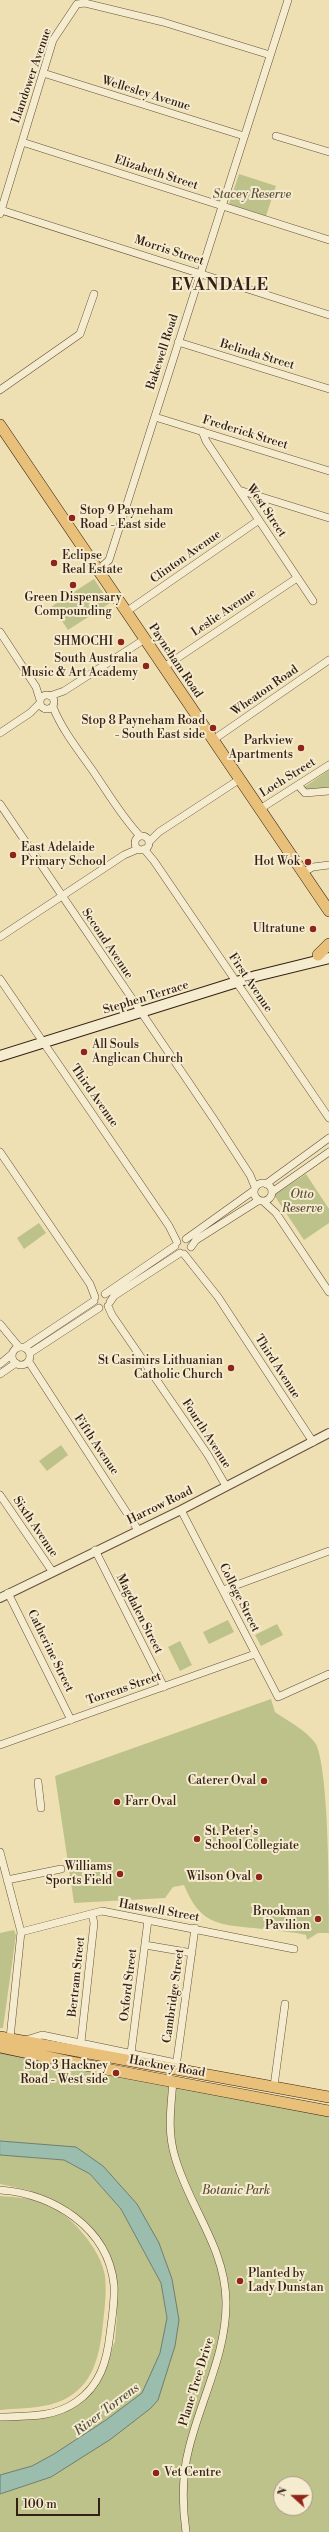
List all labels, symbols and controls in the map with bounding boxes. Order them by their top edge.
street label: Llandower Avenue [9,27,55,125]
street label: Wellesley Avenue [100,74,192,114]
street label: Elizabeth Street [112,153,200,193]
park label: Stacey Reserve [213,188,291,202]
street label: Morris Street [132,233,206,269]
district label: EVANDALE [171,276,269,296]
street label: Bakewell Road [144,313,182,391]
street label: Belinda Street [218,337,296,373]
street label: Frederick Street [201,413,289,453]
street label: West Street [243,482,289,540]
place label: Stop 9 Payneham Road - East side [80,504,173,532]
marker: Stop 9 Payneham Road - East side [67,513,77,523]
street label: Clinton Avenue [148,527,224,587]
place label: Eclipse Real Estate [62,549,123,577]
marker: Eclipse Real Estate [49,558,59,568]
marker: Green Dispensary Compounding [68,580,78,590]
street label: Leslie Avenue [189,586,259,640]
place label: Green Dispensary Compounding [24,591,122,619]
street label: Payneham Road [145,621,205,701]
place label: SHMOCHI [54,635,113,649]
marker: SHMOCHI [116,637,126,647]
place label: South Australia Music & Art Academy [21,652,138,680]
marker: South Australia Music & Art Academy [141,661,151,671]
street label: Wheaton Road [229,663,301,719]
place label: Stop 8 Payneham Road - South East side [81,714,205,742]
marker: Stop 8 Payneham Road - South East side [208,723,218,733]
place label: Parkview Apartments [229,734,293,762]
marker: Parkview Apartments [296,743,306,753]
street label: Loch Street [258,755,318,801]
place label: East Adelaide Primary School [21,841,106,869]
marker: East Adelaide Primary School [8,850,18,860]
place label: Hot Wok [254,855,300,869]
marker: Hot Wok [303,857,313,867]
street label: Second Avenue [78,906,136,982]
place label: Ultratune [253,922,305,936]
marker: Ultratune [308,924,318,934]
street label: First Avenue [225,951,275,1015]
street label: Stephen Terrace [101,978,191,1018]
place label: All Souls Anglican Church [92,1038,183,1066]
marker: All Souls Anglican Church [79,1047,89,1057]
street label: Third Avenue [67,1062,121,1130]
park label: Otto Reserve [282,1188,322,1216]
street label: Third Avenue [251,1332,303,1402]
place label: St Casimirs Lithuanian Catholic Church [98,1354,223,1382]
marker: St Casimirs Lithuanian Catholic Church [226,1363,236,1373]
street label: Fourth Avenue [178,1397,234,1471]
street label: Fifth Avenue [70,1412,122,1478]
street label: Harrow Road [125,1484,195,1528]
street label: Sixth Avenue [9,1494,61,1560]
street label: College Street [215,1561,263,1635]
street label: Magdalen Street [113,1572,165,1656]
street label: Catherine Street [24,1608,76,1694]
street label: Torrens Street [85,1669,163,1709]
place label: Caterer Oval [188,1774,256,1788]
marker: Caterer Oval [259,1776,269,1786]
place label: Farr Oval [125,1795,176,1809]
marker: Farr Oval [112,1797,122,1807]
place label: St. Peter's School Collegiate [205,1825,299,1853]
marker: St. Peter's School Collegiate [192,1834,202,1844]
place label: Williams Sports Field [46,1860,112,1888]
marker: Williams Sports Field [115,1869,125,1879]
place label: Wilson Oval [186,1870,251,1884]
marker: Wilson Oval [254,1872,264,1882]
street label: Hatswell Street [117,1897,201,1925]
place label: Brookman Pavilion [253,1905,310,1933]
marker: Brookman Pavilion [313,1914,323,1924]
street label: Bertram Street [66,1936,88,2018]
street label: Oxford Street [117,1948,141,2022]
street label: Cambridge Street [160,1948,188,2044]
street label: Hackney Road [128,2053,206,2081]
place label: Stop 3 Hackney Road - West side [20,2059,108,2087]
marker: Stop 3 Hackney Road - West side [111,2068,121,2078]
park label: Botanic Park [202,2184,270,2198]
place label: Planted by Lady Dunstan [248,2267,324,2295]
marker: Planted by Lady Dunstan [235,2276,245,2286]
street label: Plane Tree Drive [177,2336,217,2428]
water label: River Torrens [71,2380,143,2440]
place label: Vet Centre [164,2466,221,2480]
marker: Vet Centre [151,2468,161,2478]
north arrow [273,2476,313,2516]
text: N [275,2485,291,2499]
scale bar [18,2490,102,2516]
text: 100 m [23,2497,57,2512]

